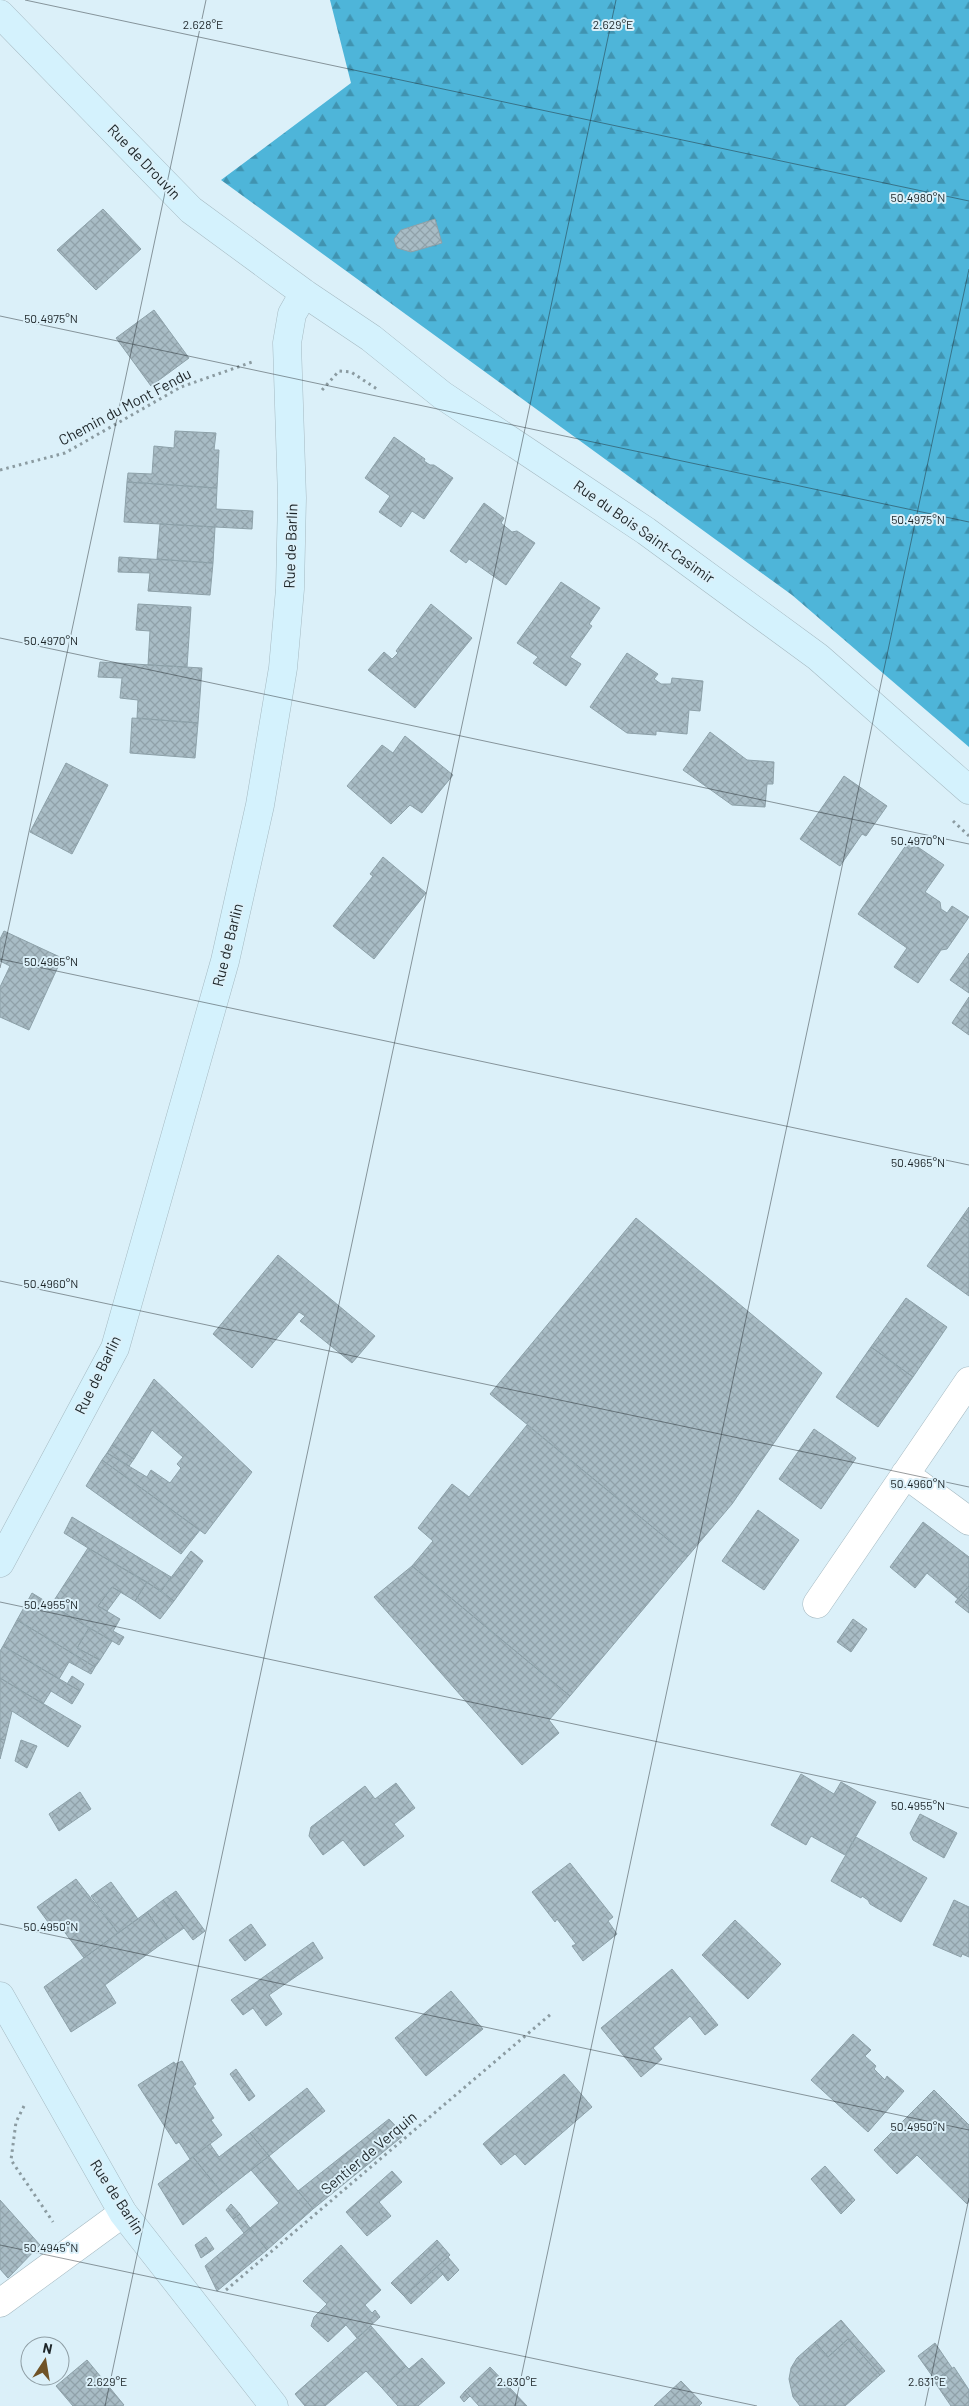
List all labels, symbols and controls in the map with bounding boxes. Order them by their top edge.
text: 2.628°E [183,17,223,31]
text: 2.629°E [593,17,633,31]
street label: Rue de Drouvin [104,120,185,203]
text: 50.4980°N [891,190,945,204]
text: 50.4975°N [24,311,78,325]
street label: Chemin du Mont Fendu [55,364,194,449]
street label: Rue du Bois Saint-Casimir [571,476,719,587]
street label: Rue de Barlin [280,503,300,589]
text: 50.4975°N [891,512,945,526]
text: 50.4970°N [24,633,78,647]
text: 50.4970°N [891,833,945,847]
street label: Rue de Barlin [208,901,246,988]
text: 50.4965°N [24,954,78,968]
text: 50.4965°N [891,1155,945,1169]
text: 50.4960°N [24,1276,78,1290]
street label: Rue de Barlin [70,1332,124,1417]
text: 50.4960°N [891,1476,945,1490]
text: 50.4955°N [24,1597,78,1611]
text: 50.4955°N [891,1798,945,1812]
text: 50.4950°N [24,1919,78,1933]
street label: Sentier de Verquin [317,2107,420,2197]
text: 50.4950°N [891,2119,945,2133]
street label: Rue de Barlin [87,2156,149,2237]
text: 50.4945°N [24,2240,78,2254]
north arrow [20,2336,70,2386]
text: N [41,2339,54,2357]
text: 2.629°E [87,2374,127,2388]
text: 2.630°E [497,2374,537,2388]
text: 2.631°E [908,2374,946,2388]

